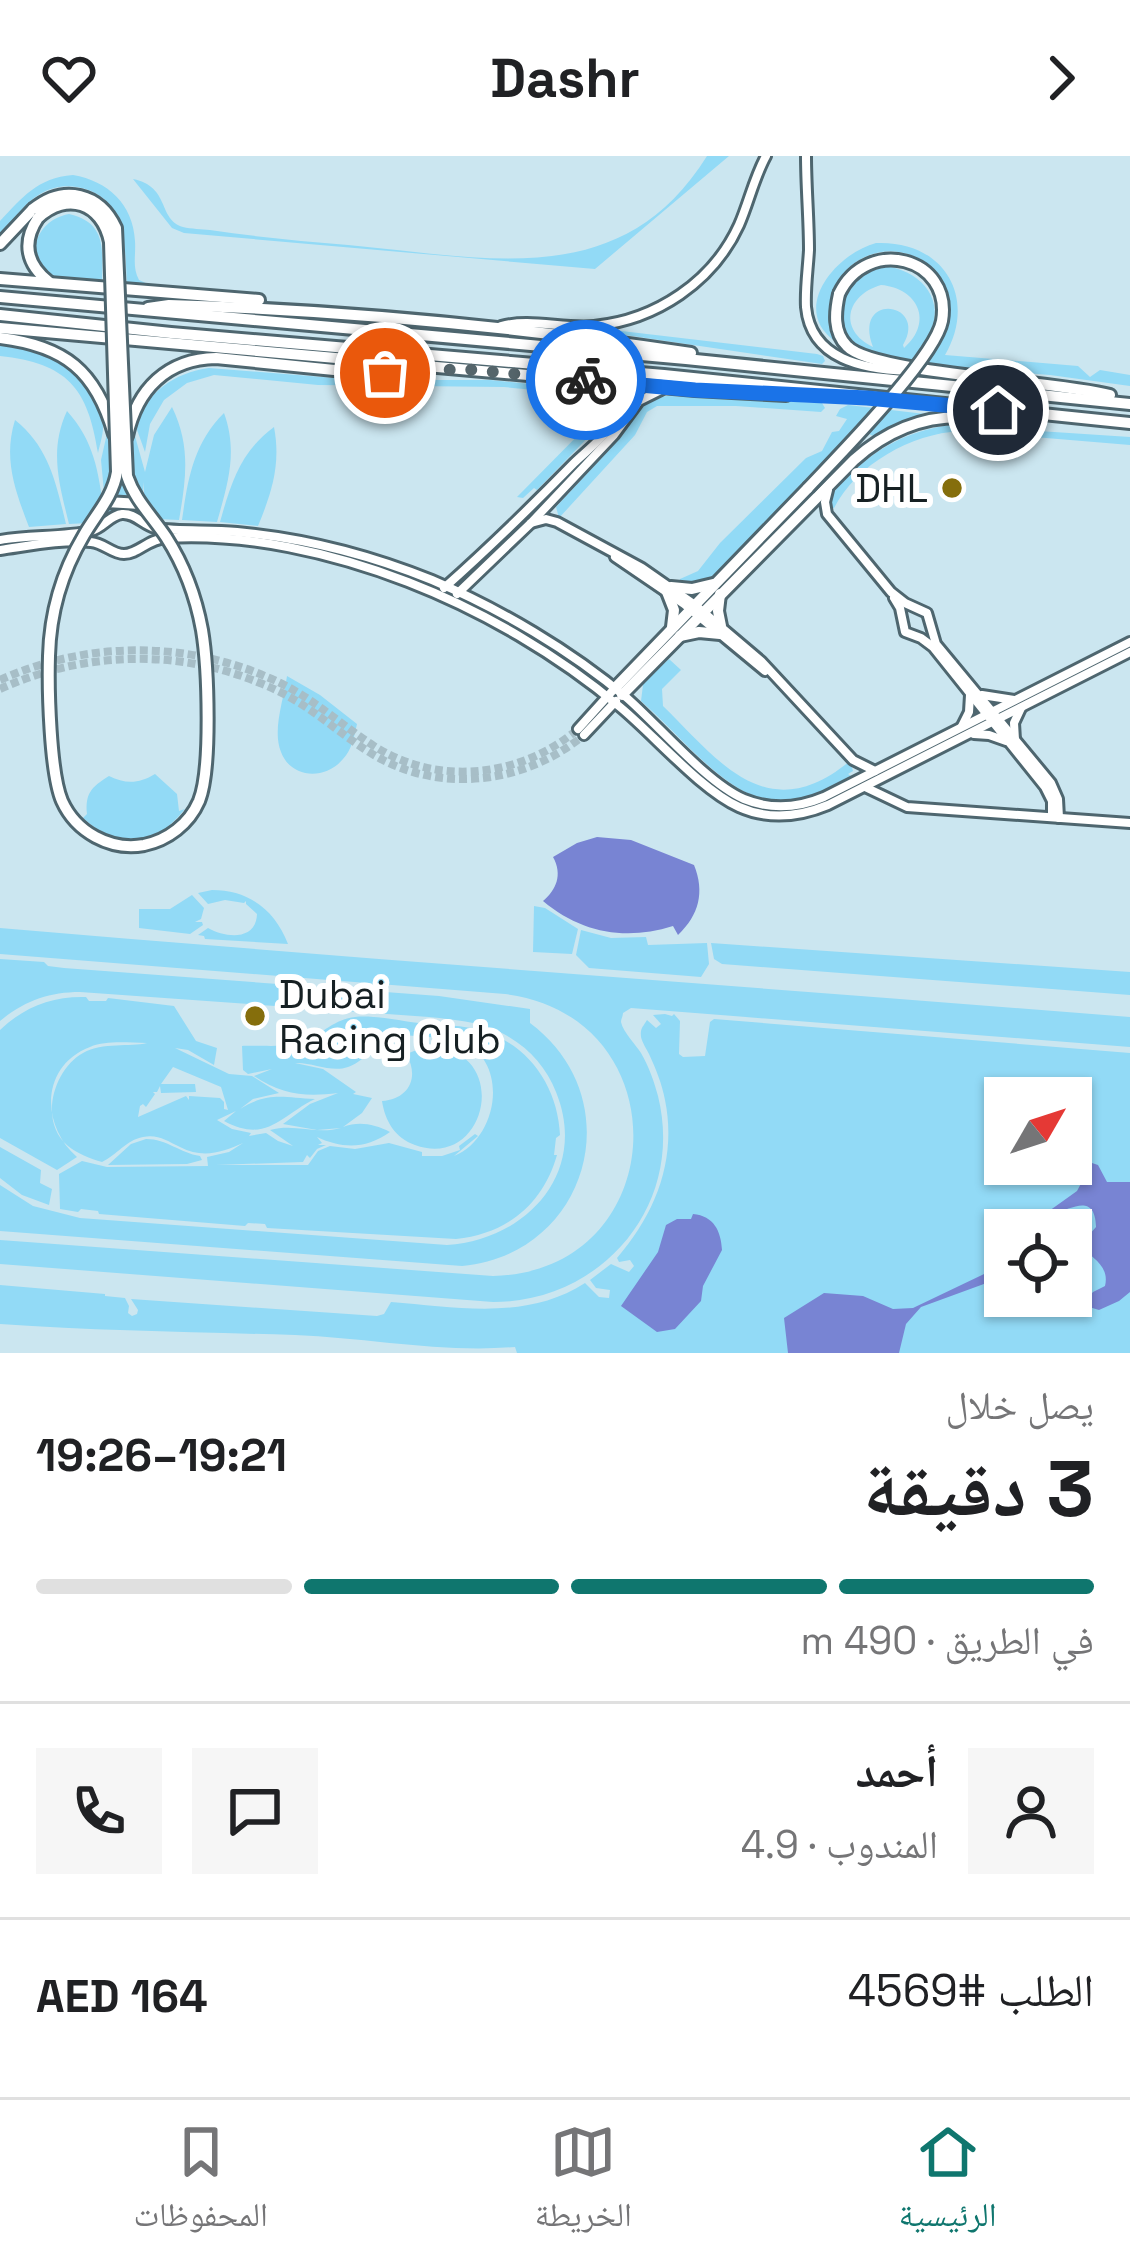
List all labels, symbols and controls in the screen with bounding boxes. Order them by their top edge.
text: Dashr [490,44,640,113]
icon: heart [36,45,102,111]
icon: forward [1028,45,1094,111]
courier [526,320,646,440]
pin [334,322,436,424]
icon: bag [352,340,418,406]
icon: bike [553,347,619,413]
pin [947,359,1049,461]
icon: home [965,377,1031,443]
place label: DHL [855,464,928,513]
marker: DHL [939,475,965,501]
place label: Dubai Racing Club [279,970,501,1064]
marker: Dubai Racing Club [242,1003,268,1029]
north arrow [984,1077,1092,1185]
map controls [984,1077,1092,1317]
button: locate [984,1209,1092,1317]
text: يصل خلال [945,1381,1094,1430]
text: 19:21–19:26 [36,1427,287,1484]
text: 3 دقيقة [863,1439,1094,1539]
text: في الطريق · 490 m [800,1616,1094,1665]
text: أحمد [856,1743,938,1800]
button: phone [36,1748,162,1874]
button: chat [192,1748,318,1874]
button: person [968,1748,1094,1874]
text: المندوب · 4.9 [741,1820,938,1869]
text: الطلب #4569 [848,1962,1094,2019]
text: AED 164 [36,1968,208,2025]
tab: المحفوظات [133,2119,268,2247]
tab: الخريطة [535,2119,632,2247]
tab: الرئيسية [899,2119,997,2247]

